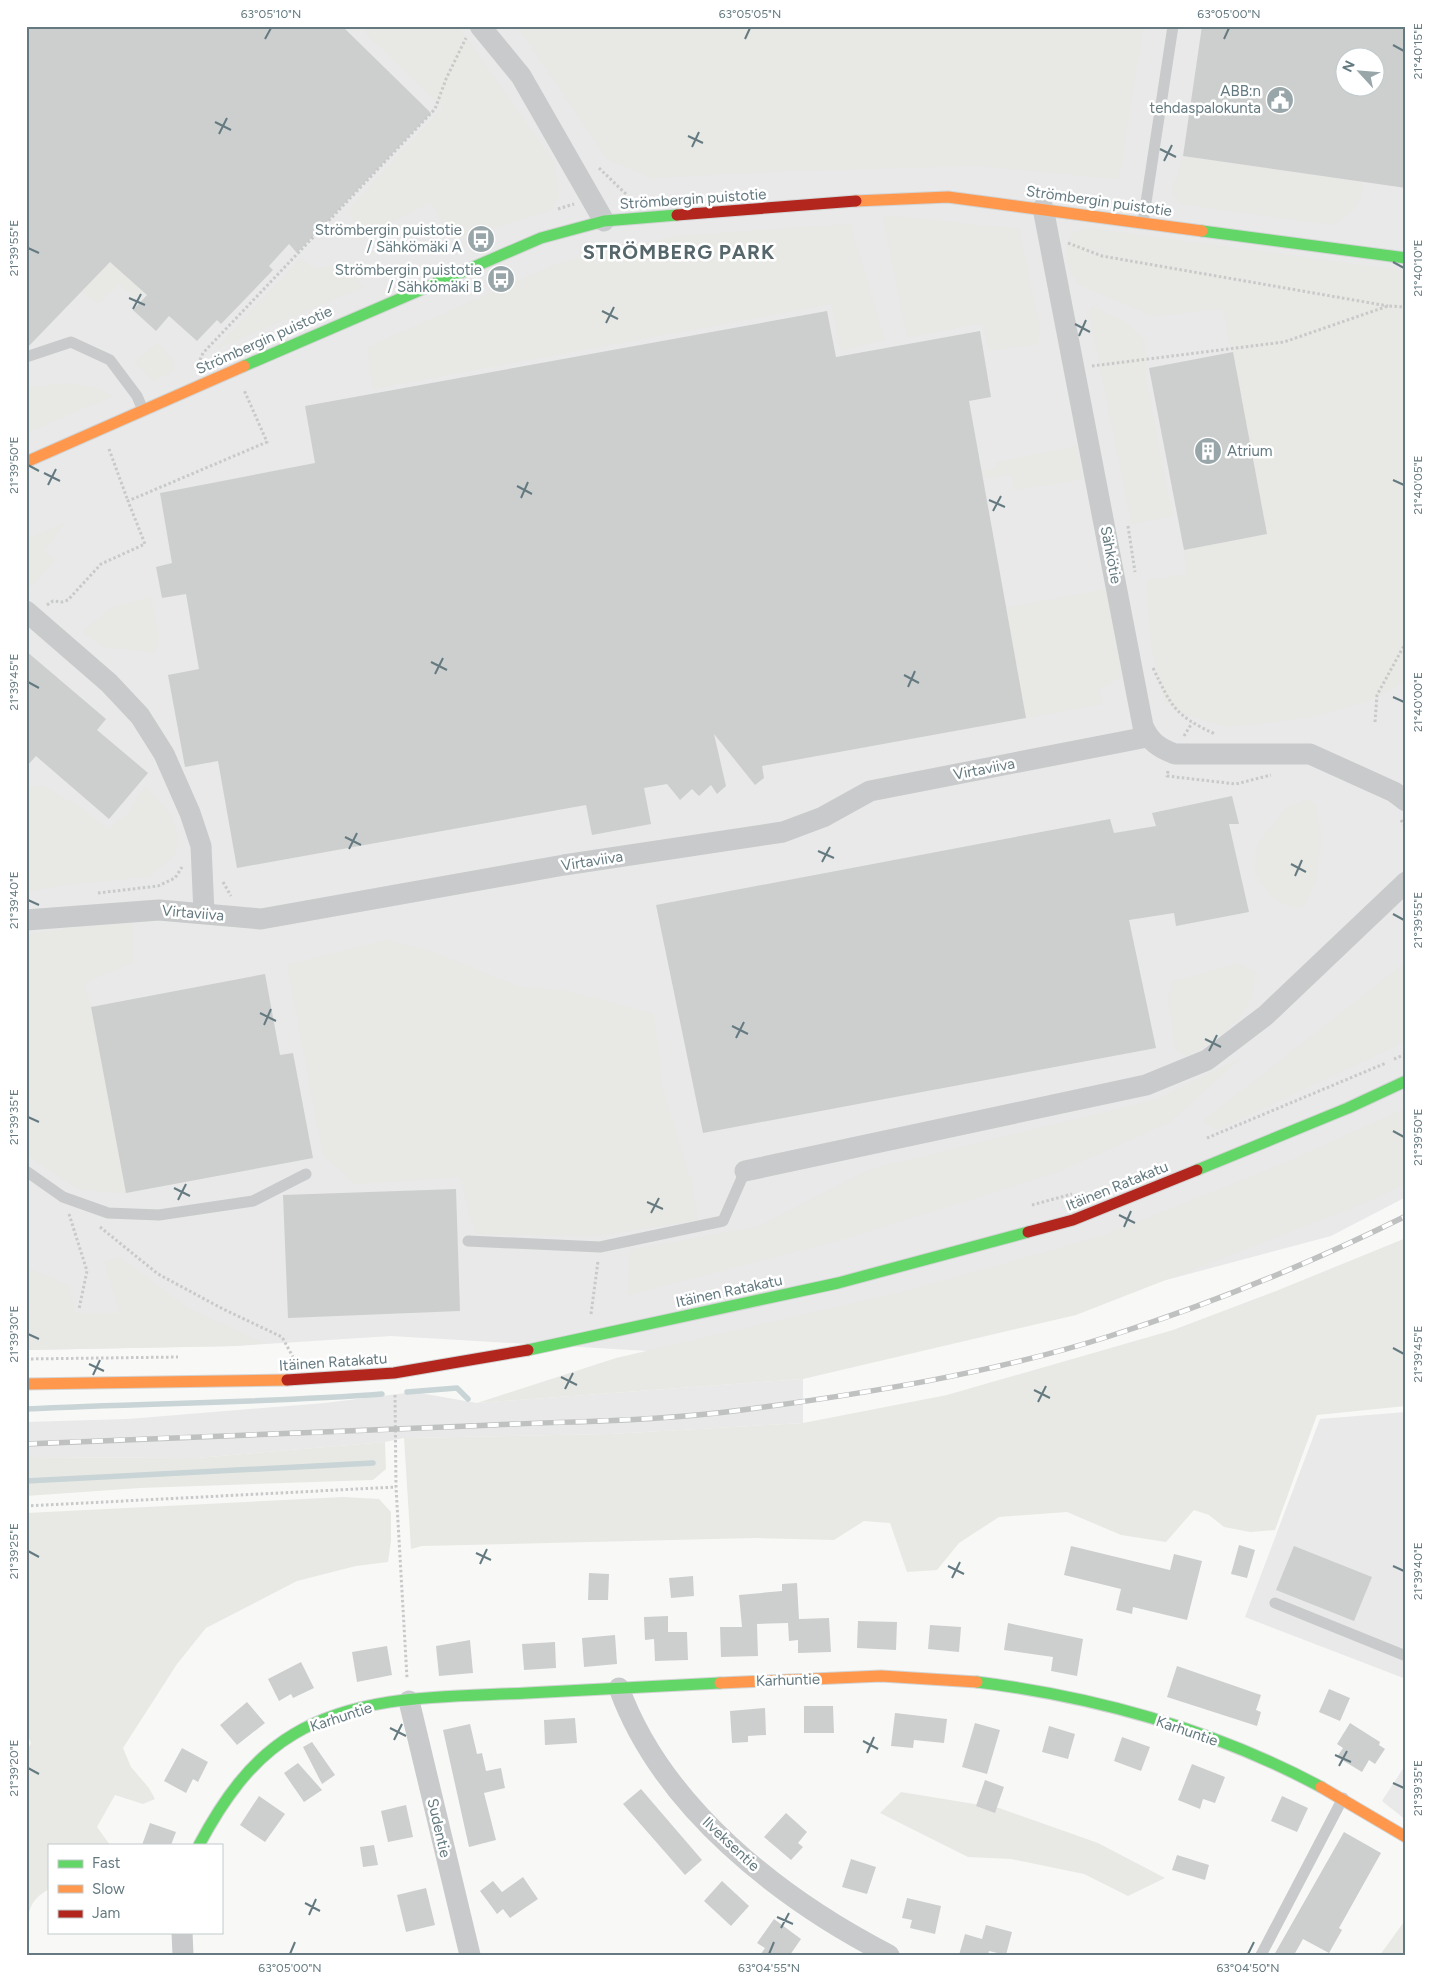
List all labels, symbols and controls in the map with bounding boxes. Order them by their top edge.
text: 63°05'10"N [241,7,301,21]
text: 63°05'05"N [719,7,781,21]
text: 63°05'00"N [1197,7,1261,21]
text: 21°40'15"E [1411,23,1425,79]
north arrow [1334,48,1384,98]
text: N [1339,58,1359,75]
place label: ABB:n tehdaspalokunta [1150,82,1261,117]
public building icon: ABB:n tehdaspalokunta [1265,85,1295,115]
street label: Strömbergin puistotie [1025,182,1173,220]
street label: Strömbergin puistotie [619,185,767,213]
text: 21°39'55"E [7,220,21,276]
place label: Strömbergin puistotie / Sähkömäki A [315,221,462,256]
bus stop icon: Strömbergin puistotie / Sähkömäki A [466,224,496,254]
text: 21°40'10"E [1411,239,1425,297]
district label: STRÖMBERG PARK [583,240,775,264]
place label: Strömbergin puistotie / Sähkömäki B [335,261,482,296]
bus stop icon: Strömbergin puistotie / Sähkömäki B [486,264,516,294]
street label: Strömbergin puistotie [193,302,335,378]
text: 21°39'50"E [7,436,21,494]
building icon: Atrium [1193,436,1223,466]
place label: Atrium [1227,442,1273,460]
text: 21°40'05"E [1411,455,1425,515]
street label: Sähkötie [1097,525,1125,585]
text: 21°39'45"E [7,653,21,711]
text: 21°40'00"E [1411,672,1425,732]
street label: Virtaviiva [952,754,1016,784]
street label: Virtaviiva [560,847,624,875]
text: 21°39'40"E [7,871,21,929]
text: 21°39'55"E [1411,892,1425,948]
street label: Virtaviiva [161,901,225,925]
text: 21°39'35"E [7,1089,21,1145]
text: 21°39'50"E [1411,1108,1425,1166]
street label: Itäinen Ratakatu [1063,1157,1171,1215]
street label: Itäinen Ratakatu [674,1271,784,1311]
text: 21°39'30"E [7,1306,21,1362]
text: 21°39'45"E [1411,1325,1425,1383]
street label: Itäinen Ratakatu [278,1349,388,1375]
text: 21°39'25"E [7,1523,21,1579]
text: 21°39'40"E [1411,1542,1425,1600]
street label: Karhuntie [756,1670,820,1690]
street label: Karhuntie [308,1699,374,1735]
street label: Karhuntie [1154,1712,1220,1750]
text: 21°39'20"E [7,1739,21,1797]
text: 21°39'35"E [1411,1760,1425,1816]
street label: Sudentie [423,1797,455,1859]
street label: Ilveksentie [699,1813,763,1875]
legend [48,1844,222,1934]
text: Fast [92,1854,121,1872]
text: Slow [92,1880,125,1898]
text: Jam [92,1904,120,1922]
text: 63°05'00"N [258,1961,322,1975]
text: 63°04'55"N [738,1961,800,1975]
text: 63°04'50"N [1216,1961,1280,1975]

